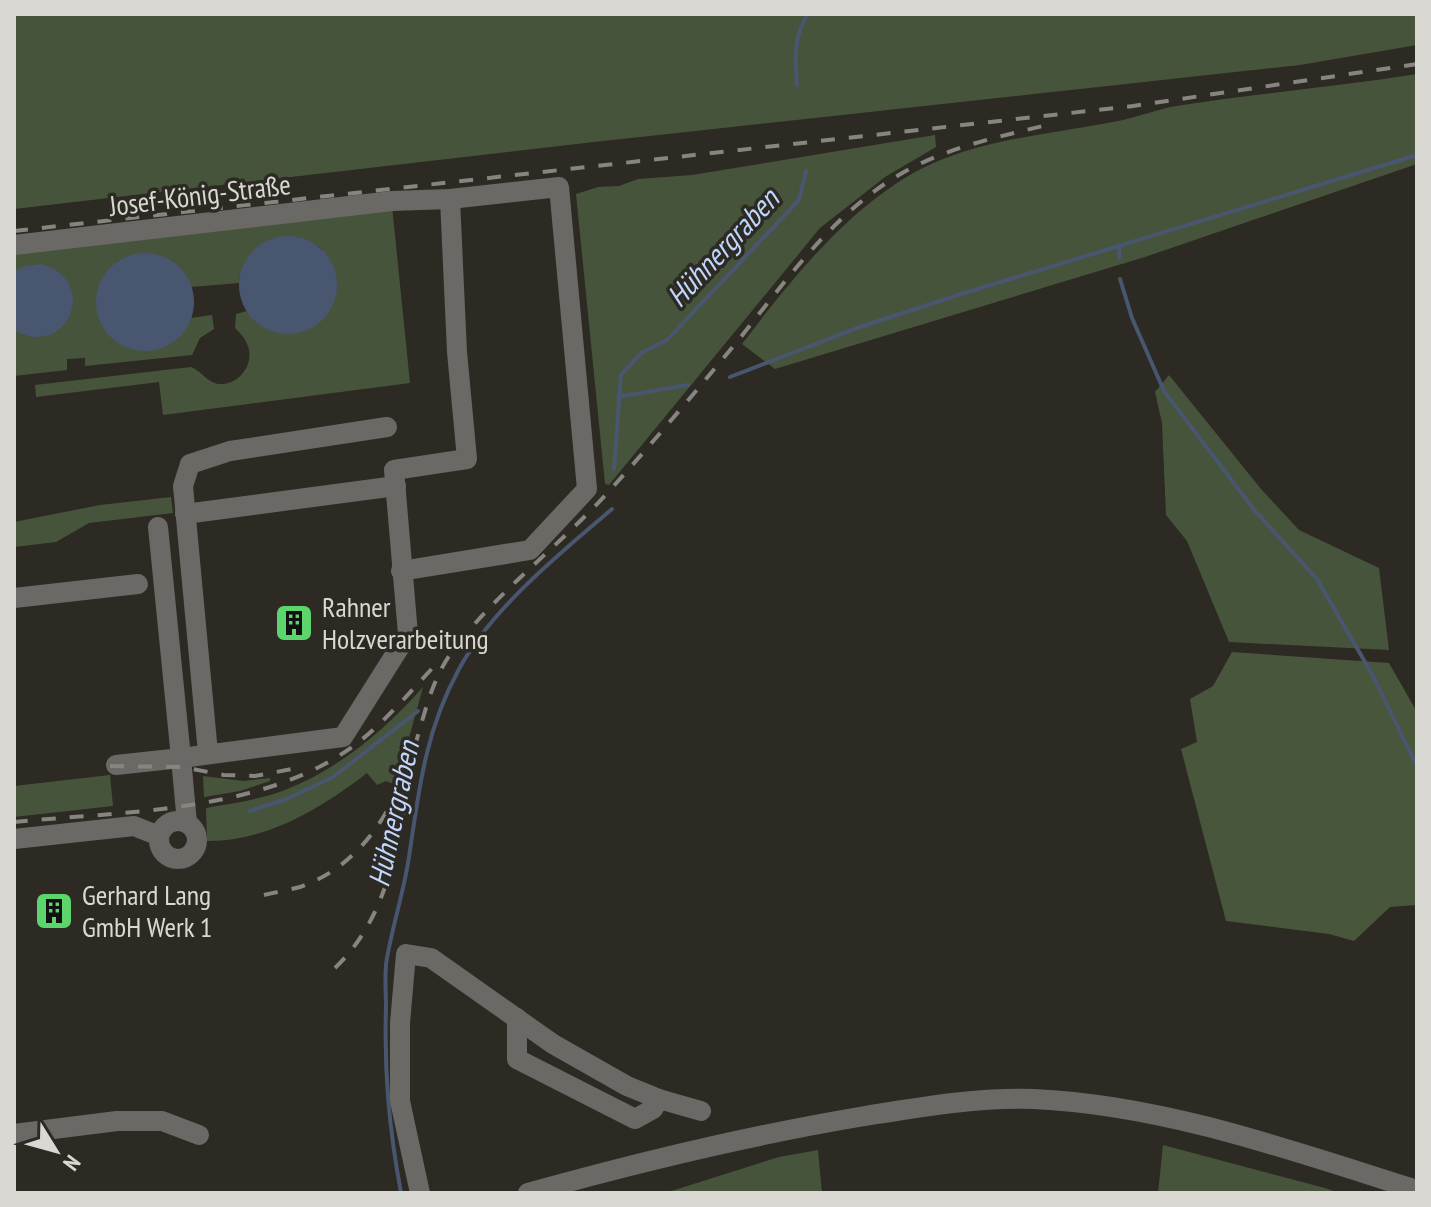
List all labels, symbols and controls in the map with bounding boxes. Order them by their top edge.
street label: Josef-König-Straße [106,165,293,224]
water label: Hühnergraben [657,178,788,314]
place label: Rahner Holzverarbeitung [322,588,489,657]
building icon: Rahner Holzverarbeitung [273,602,315,644]
water label: Hühnergraben [358,736,427,890]
place label: Gerhard Lang GmbH Werk 1 [82,876,212,945]
building icon: Gerhard Lang GmbH Werk 1 [33,890,75,932]
north arrow [16,1111,96,1191]
text: N [57,1150,87,1176]

